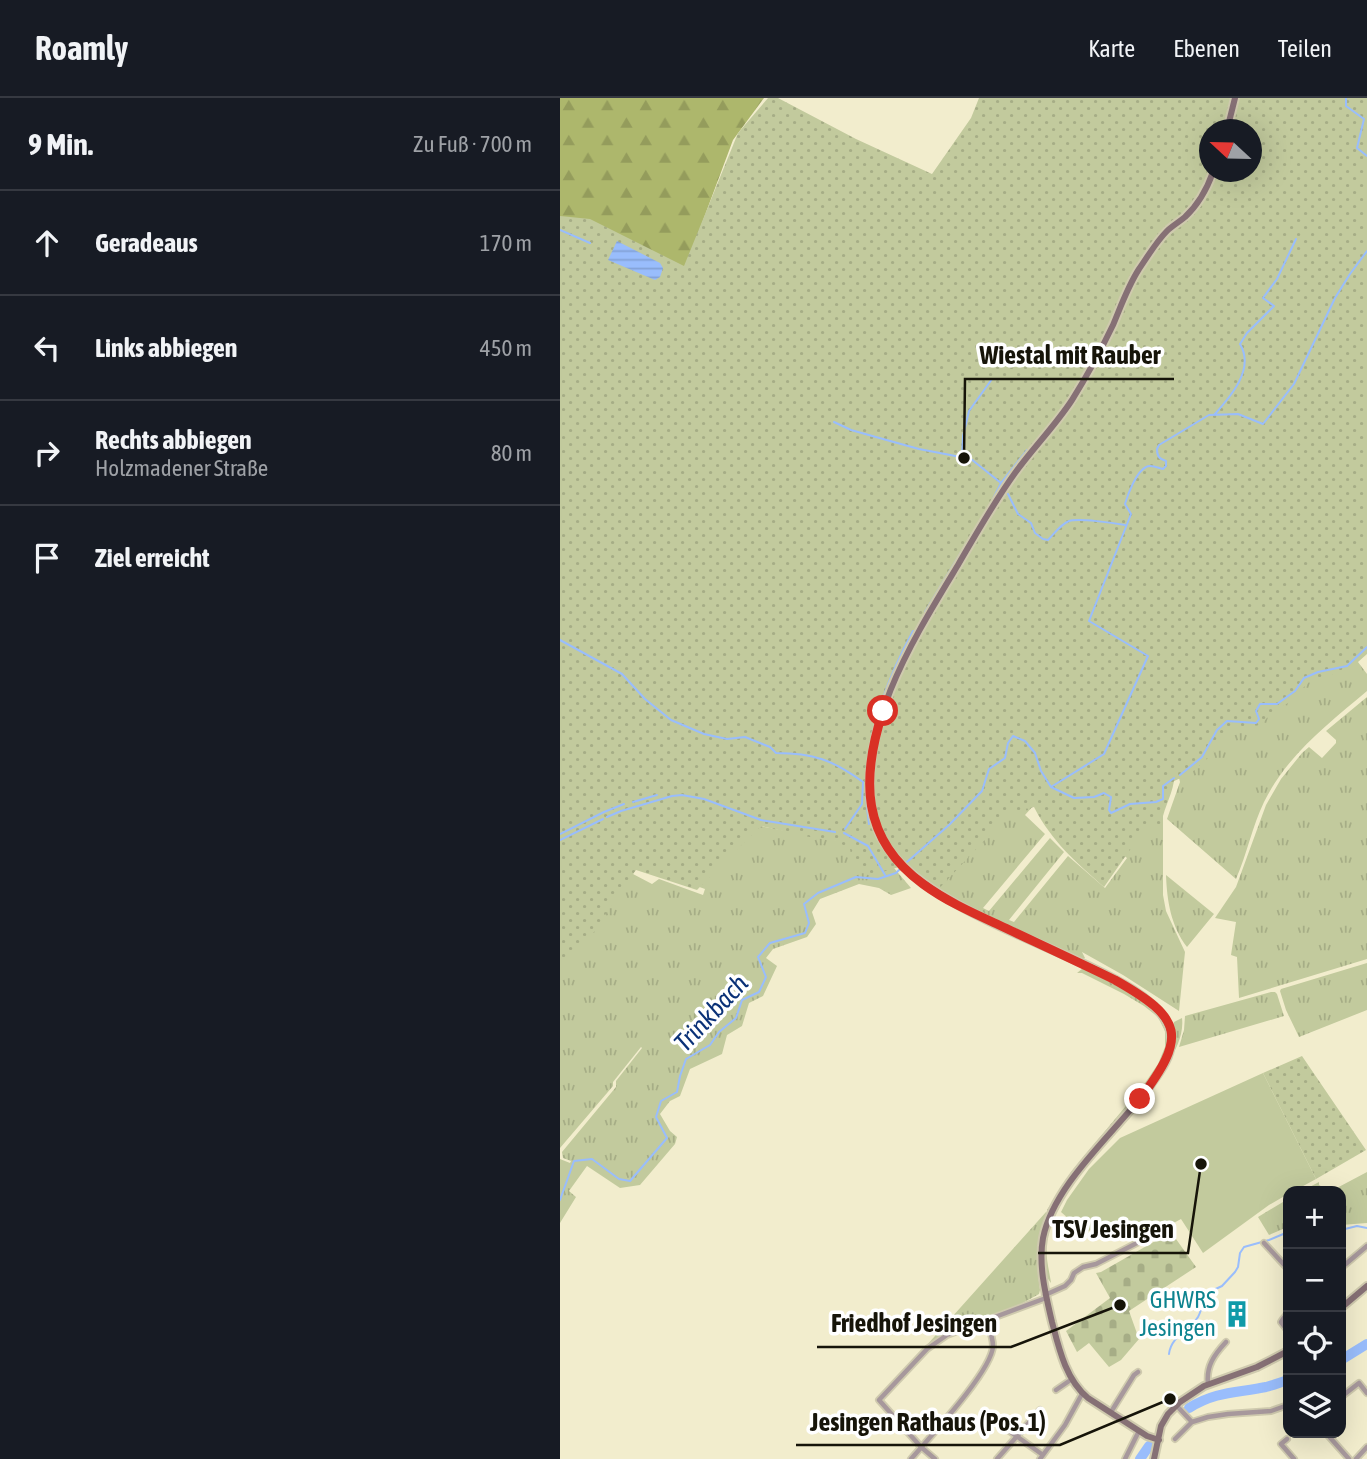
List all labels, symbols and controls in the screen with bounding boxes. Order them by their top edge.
text: Roamly [35,29,128,67]
text: Karte [1088,35,1135,62]
text: Ebenen [1173,35,1240,62]
text: Teilen [1278,35,1332,62]
north arrow [1199,119,1262,182]
text: 9 Min. [28,127,93,161]
text: Zu Fuß · 700 m [413,131,532,157]
icon: ahead [28,224,66,262]
text: Geradeaus [95,228,198,258]
text: 170 m [480,230,532,256]
icon: left [28,329,66,367]
callout: Wiestal mit Rauber [965,332,1174,379]
text: Links abbiegen [95,333,237,363]
text: 450 m [480,335,532,361]
text: Wiestal mit Rauber [978,340,1162,370]
text: Rechts abbiegen [95,425,252,455]
icon: right [28,434,66,472]
text: 80 m [491,440,532,466]
text: Holzmadener Straße [95,455,268,481]
icon: arrive [28,539,66,577]
text: Ziel erreicht [95,543,210,573]
route start [867,695,898,726]
water label: Trinkbach [668,968,754,1058]
route end [1124,1083,1155,1114]
map controls [1283,1186,1346,1438]
button: + [1283,1186,1346,1249]
callout: TSV Jesingen [1038,1206,1188,1253]
text: TSV Jesingen [1052,1214,1174,1244]
button: − [1283,1249,1346,1312]
place label: GHWRS Jesingen [1139,1286,1216,1341]
building icon: GHWRS Jesingen [1222,1299,1252,1329]
callout: Friedhof Jesingen [817,1300,1011,1347]
text: Friedhof Jesingen [831,1308,997,1338]
button: locate [1283,1312,1346,1375]
button: layers [1283,1375,1346,1438]
callout: Jesingen Rathaus (Pos. 1) [796,1398,1060,1445]
text: Jesingen Rathaus (Pos. 1) [809,1407,1046,1437]

